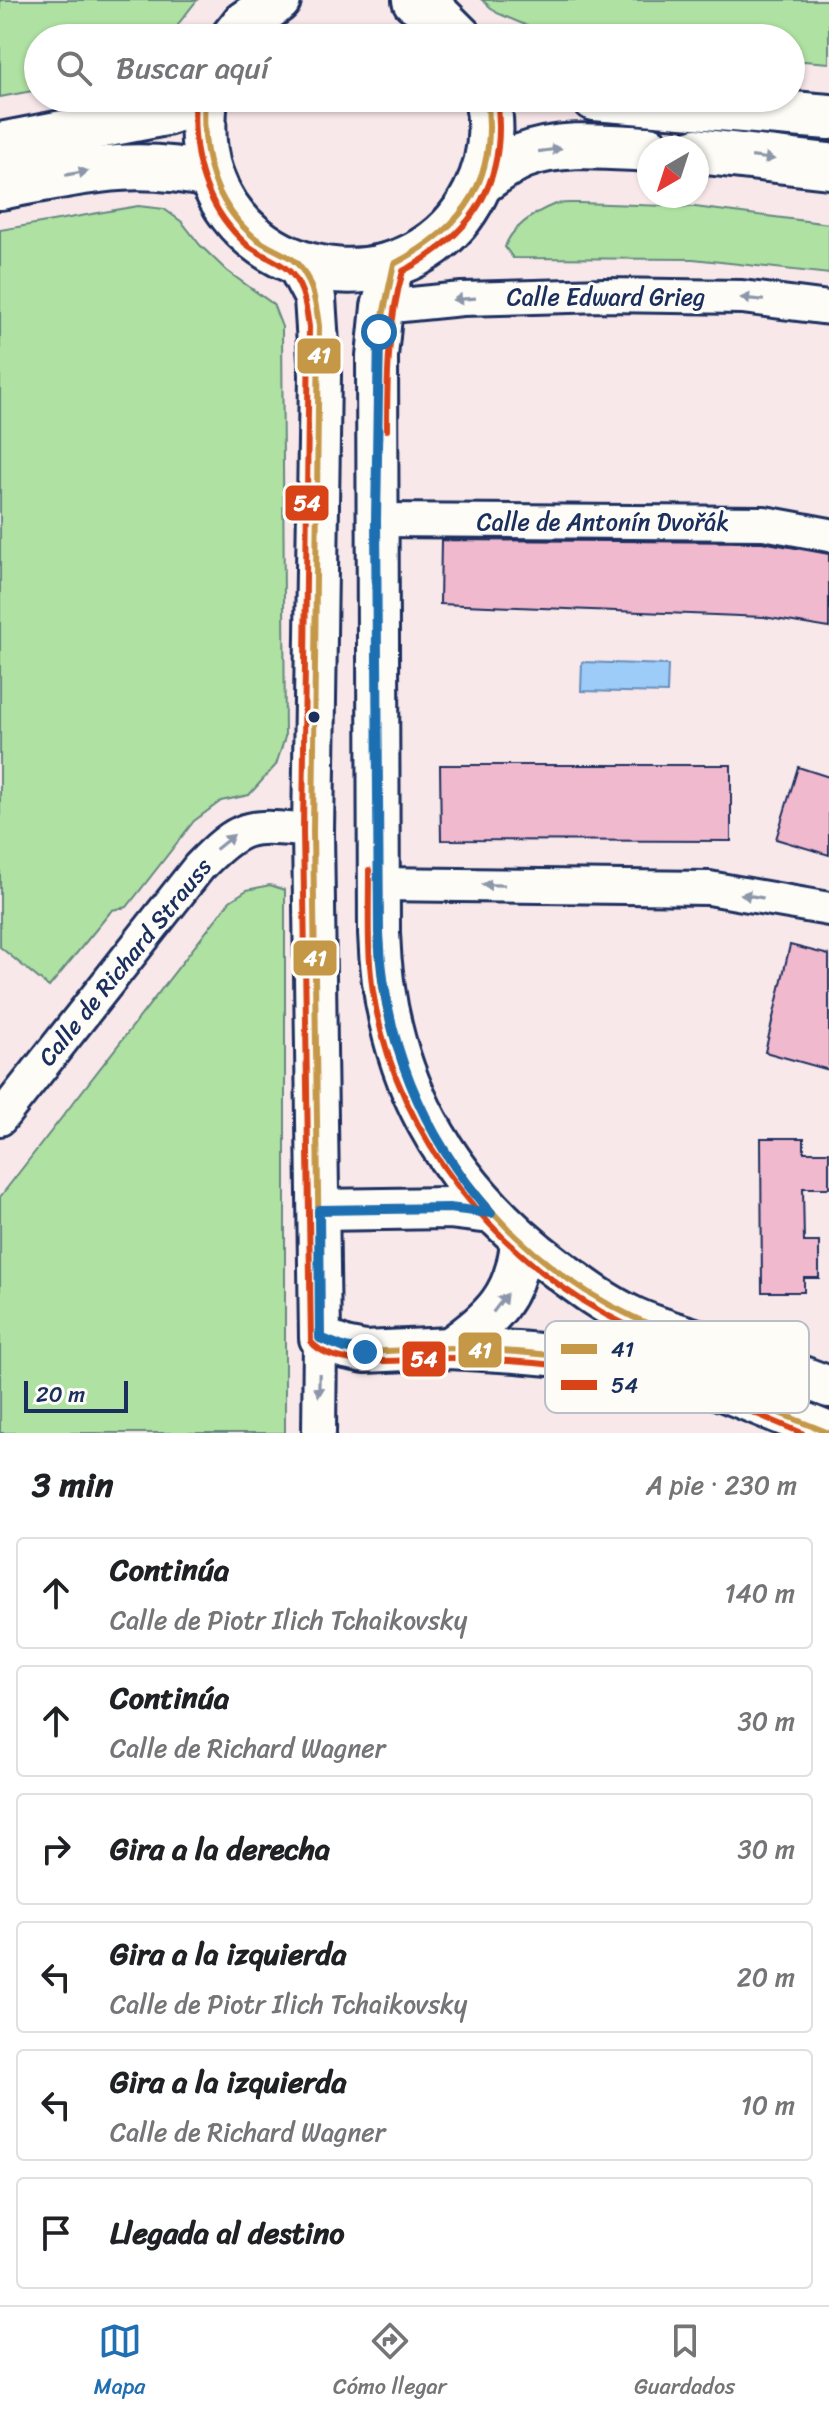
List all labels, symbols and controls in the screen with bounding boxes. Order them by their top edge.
search box [24,24,805,112]
text: Buscar aquí [116,41,269,95]
icon: search [52,46,96,90]
north arrow [637,136,709,208]
one-way arrow [537,143,562,156]
one-way arrow [751,151,776,164]
one-way arrow [65,167,90,179]
street label: Calle Edward Grieg [507,276,705,318]
one-way arrow [739,292,764,305]
one-way arrow [451,293,476,306]
route start [361,314,397,350]
text: 41 [306,336,331,375]
line badge: 41 [296,337,342,375]
line badge: 54 [284,484,330,522]
text: 54 [293,484,321,523]
street label: Calle de Antonín Dvořák [477,501,729,543]
unlabelled marker [306,709,322,725]
one-way arrow [215,834,235,850]
street label: Calle de Richard Strauss [27,848,223,1076]
one-way arrow [480,879,505,892]
one-way arrow [739,889,764,901]
line badge: 41 [292,939,338,977]
text: 41 [302,939,327,978]
one-way arrow [491,1293,507,1314]
legend [545,1321,809,1413]
text: 41 [611,1330,634,1369]
line badge: 41 [457,1331,503,1369]
text: 41 [467,1331,492,1370]
route end [347,1334,383,1370]
line badge: 54 [401,1340,447,1378]
text: 54 [410,1340,438,1379]
text: 54 [611,1366,638,1405]
one-way arrow [313,1373,326,1398]
text: 20 m [36,1375,85,1414]
scale bar [24,1377,128,1413]
text: 3 min [32,1455,113,1515]
text: A pie · 230 m [646,1462,797,1508]
text: Continúa [110,1543,229,1597]
text: 140 m [724,1570,795,1616]
icon: ahead [34,1571,78,1615]
text: Calle de Piotr Ilich Tchaikovsky [110,1597,467,1643]
text: Continúa [110,1671,229,1725]
text: 30 m [738,1698,795,1744]
icon: ahead [34,1699,78,1743]
text: Calle de Richard Wagner [110,1725,385,1771]
text: Gira a la derecha [110,1822,330,1876]
text: 30 m [738,1826,795,1872]
icon: right [34,1827,78,1871]
text: Gira a la izquierda [110,1927,347,1981]
text: 20 m [737,1954,795,2000]
icon: left [34,1955,78,1999]
text: Calle de Piotr Ilich Tchaikovsky [110,1981,467,2027]
text: Gira a la izquierda [110,2055,347,2109]
text: 10 m [741,2082,795,2128]
icon: left [34,2083,78,2127]
text: Calle de Richard Wagner [110,2109,385,2155]
text: Llegada al destino [110,2206,344,2260]
icon: arrive [34,2211,78,2255]
tab: Mapa [94,2319,145,2406]
tab: Cómo llegar [333,2319,447,2406]
tab: Guardados [634,2319,735,2406]

